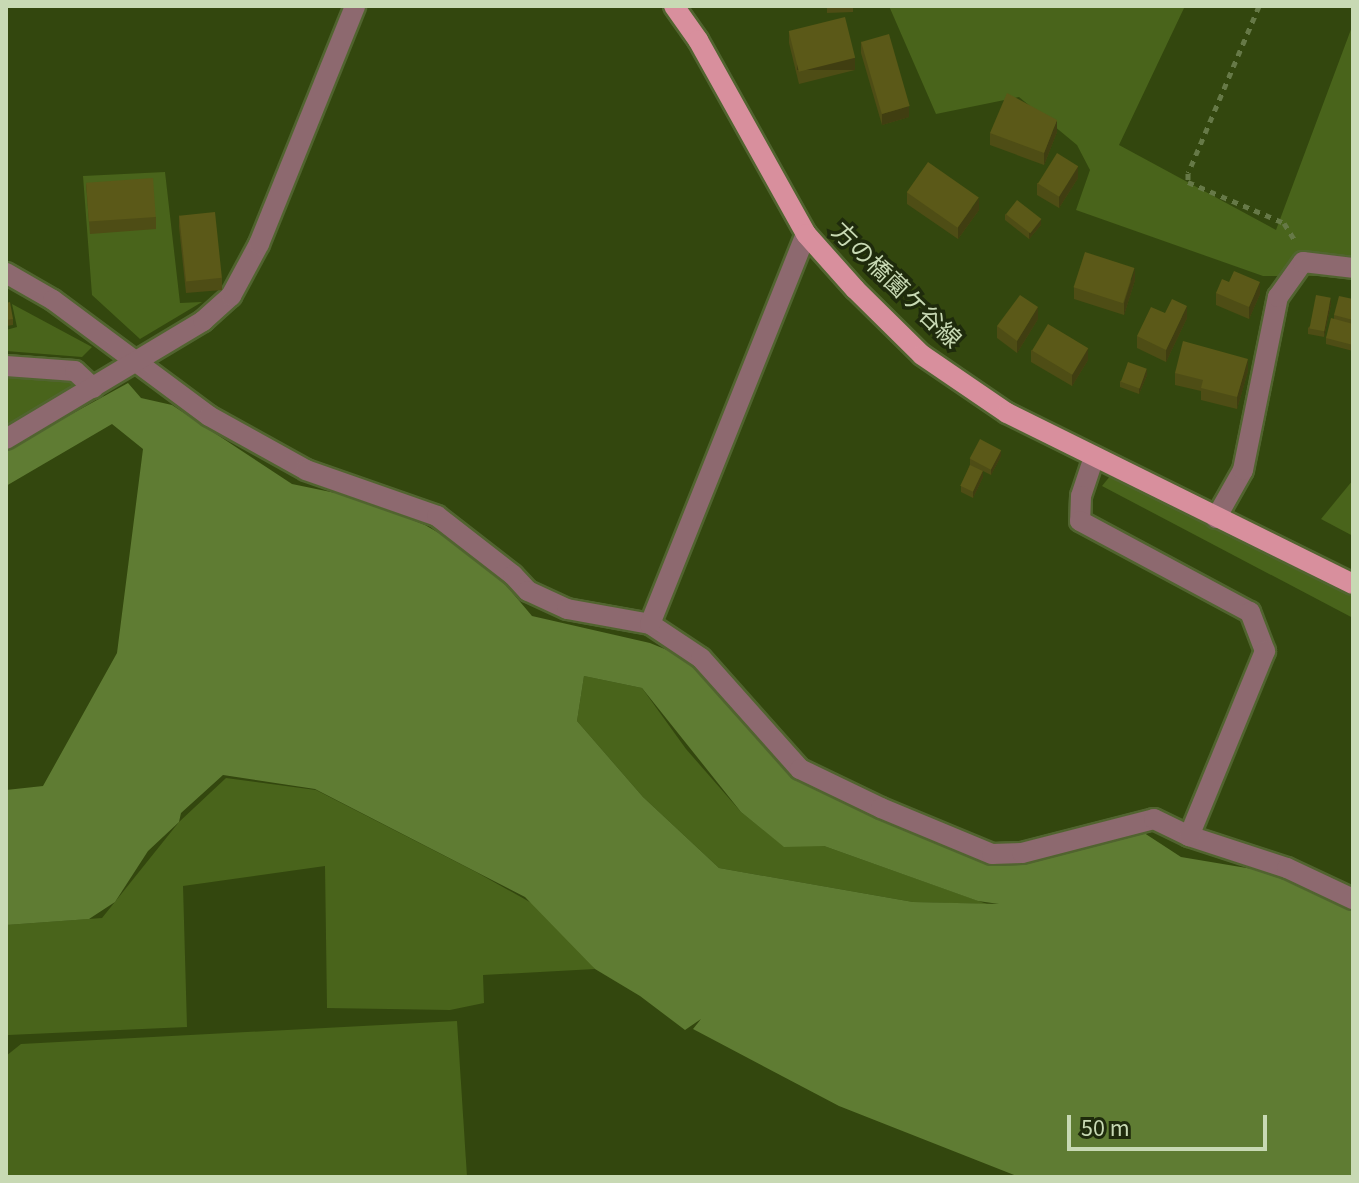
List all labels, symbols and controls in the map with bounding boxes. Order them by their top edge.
street label: 方の橋薗ケ谷線 [826,217,966,355]
scale bar [1071,1099,1271,1149]
text: 50 m [1081,1111,1130,1146]

